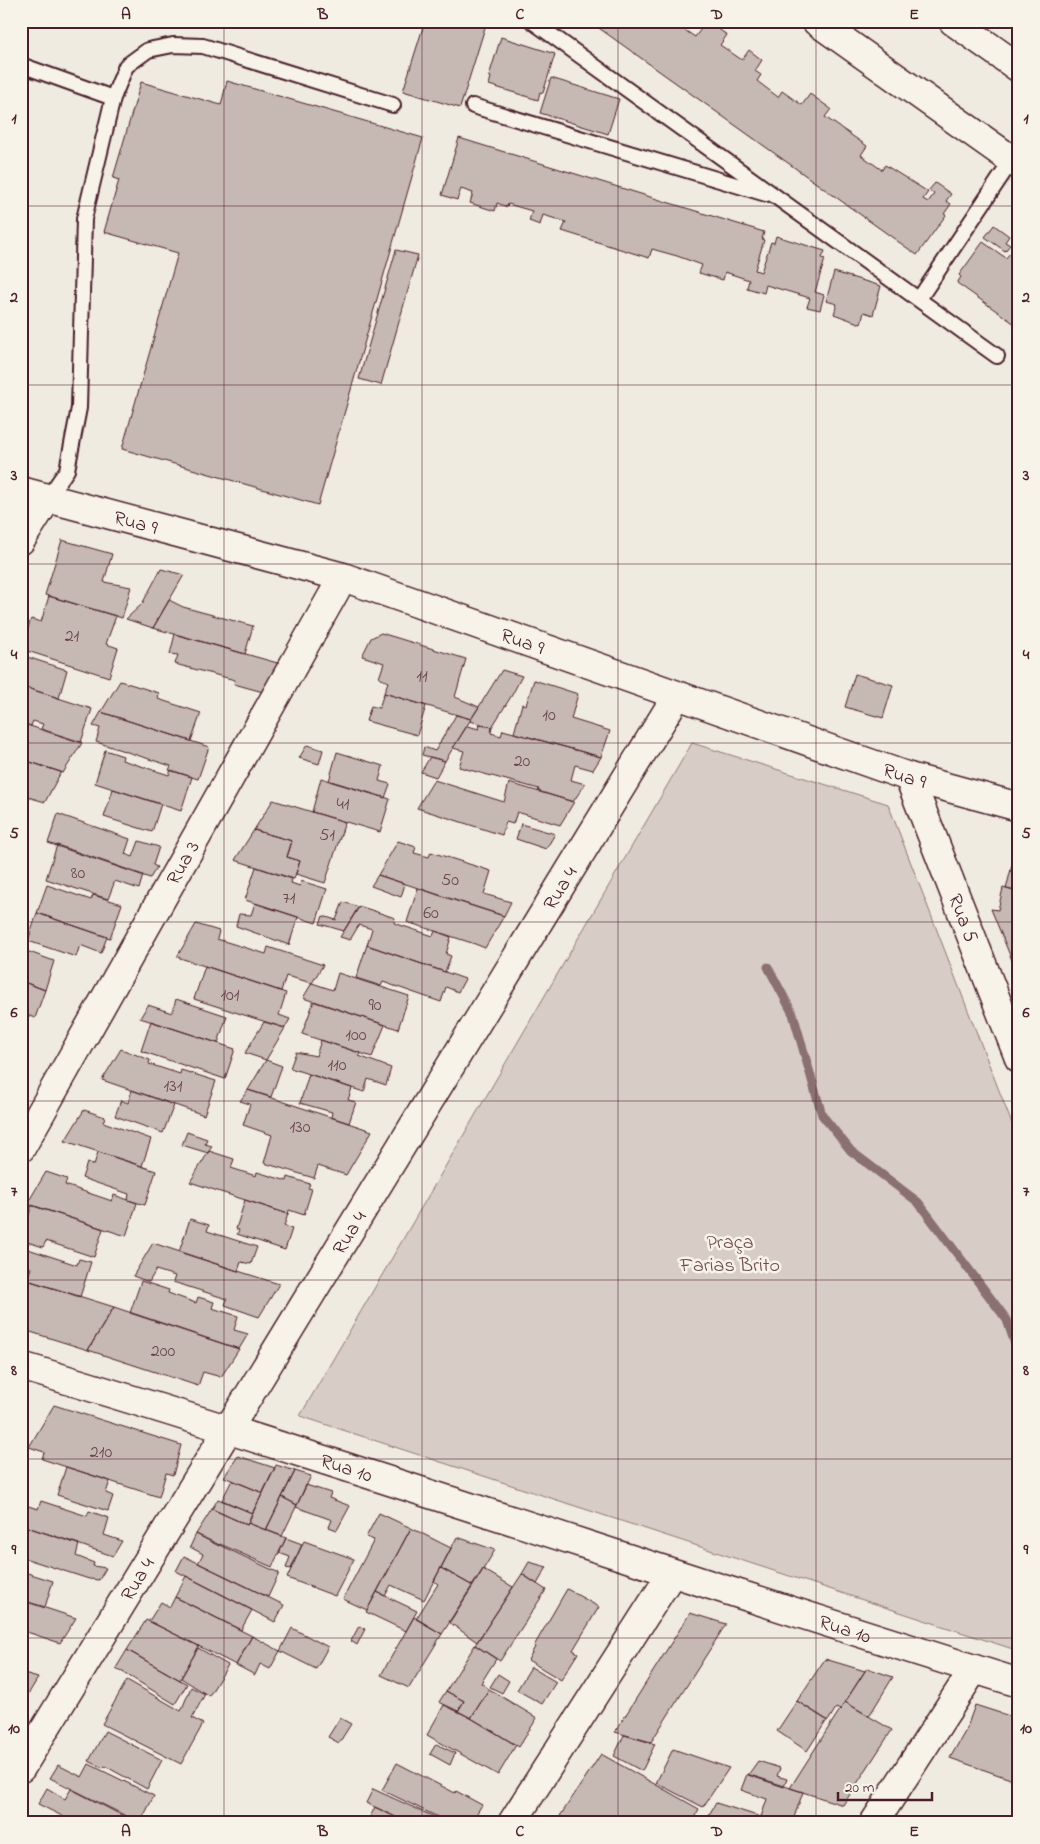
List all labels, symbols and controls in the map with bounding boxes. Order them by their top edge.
text: A [121,3,131,27]
text: B [317,3,329,27]
text: C [516,3,525,27]
text: D [710,3,723,27]
text: E [909,3,919,27]
text: 1 [11,107,17,131]
text: 1 [1023,107,1029,131]
text: 2 [9,286,18,310]
text: 2 [1021,286,1030,310]
text: 3 [10,464,18,488]
text: 3 [1022,464,1030,488]
street label: Rua 9 [110,504,160,544]
street label: Rua 9 [496,622,548,664]
house number: 21 [65,624,80,650]
text: 4 [10,643,18,667]
text: 4 [1022,643,1030,667]
house number: 11 [416,664,428,690]
house number: 10 [542,703,556,729]
house number: 20 [514,749,531,775]
street label: Rua 9 [878,757,929,798]
house number: 41 [336,792,350,818]
text: 5 [9,822,19,846]
text: 5 [1021,822,1031,846]
house number: 51 [319,823,335,849]
street label: Rua 3 [160,836,208,891]
house number: 80 [71,861,85,887]
street label: Rua 4 [537,861,586,916]
house number: 50 [441,868,459,894]
house number: 71 [282,886,296,912]
street label: Rua 5 [939,890,984,947]
house number: 60 [423,901,439,927]
house number: 101 [220,983,240,1009]
house number: 90 [368,993,382,1019]
text: 6 [9,1001,18,1025]
text: 6 [1021,1001,1030,1025]
house number: 100 [345,1023,367,1049]
house number: 110 [327,1053,347,1079]
house number: 131 [164,1074,183,1100]
house number: 130 [290,1115,311,1141]
text: 7 [11,1180,18,1204]
text: 7 [1023,1180,1030,1204]
street label: Rua 4 [326,1206,375,1261]
park label: Praça Farias Brito [679,1229,780,1281]
house number: 200 [151,1339,175,1365]
text: 8 [10,1359,17,1383]
text: 8 [1022,1359,1029,1383]
house number: 210 [90,1440,112,1466]
street label: Rua 10 [316,1448,376,1492]
text: 9 [11,1538,17,1562]
text: 9 [1023,1538,1029,1562]
street label: Rua 4 [114,1553,163,1607]
street label: Rua 10 [815,1609,875,1653]
text: 10 [8,1717,20,1741]
text: 10 [1020,1717,1032,1741]
scale bar [838,1769,931,1801]
text: 20 m [845,1777,875,1799]
text: A [121,1820,131,1844]
text: B [317,1820,329,1844]
text: C [516,1820,525,1844]
text: D [710,1820,723,1844]
text: E [909,1820,919,1844]

